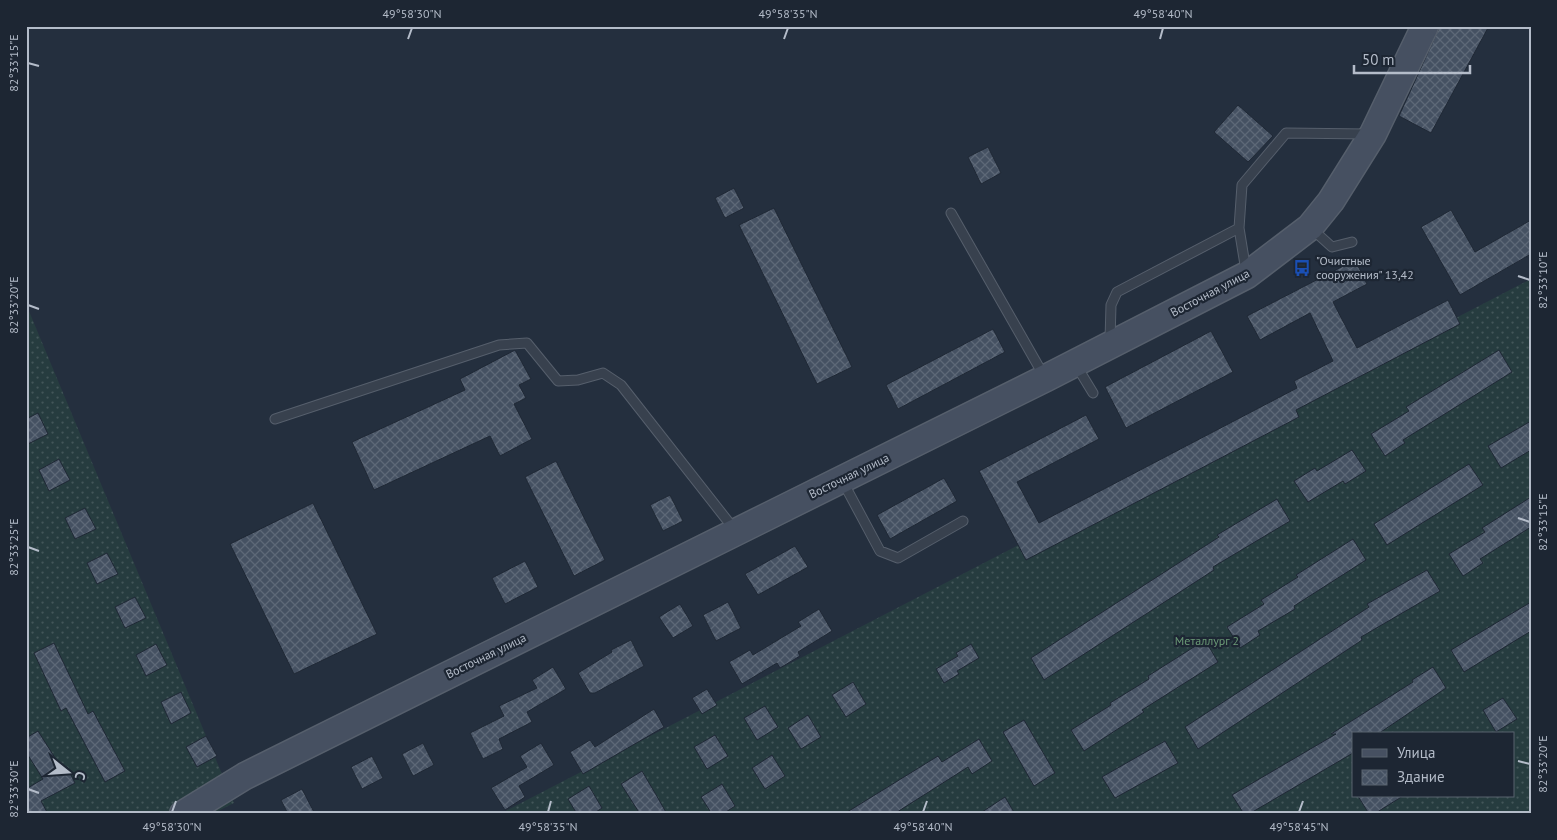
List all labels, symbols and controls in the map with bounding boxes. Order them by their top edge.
text: 49°58'30"N [382,6,442,21]
text: 49°58'35"N [758,6,818,21]
text: 49°58'40"N [1133,6,1193,21]
text: 82°33'15"E [6,34,21,92]
scale bar [1354,42,1471,74]
text: 50 m [1362,50,1395,69]
text: 82°33'10"E [1535,251,1550,309]
place label: "Очистные сооружения" 13,42 [1316,253,1414,282]
bus stop icon: "Очистные сооружения" 13,42 [1292,258,1312,278]
street label: Восточная улица [1168,265,1252,320]
text: 82°33'20"E [6,276,21,334]
street label: Восточная улица [806,450,891,501]
text: 82°33'15"E [1535,493,1550,551]
text: 82°33'25"E [6,518,21,576]
street label: Восточная улица [443,630,528,681]
park label: Металлург 2 [1175,633,1239,648]
legend [1352,732,1514,798]
text: 82°33'20"E [1535,735,1550,793]
text: Улица [1397,743,1435,762]
north arrow [42,748,92,798]
text: 82°33'30"E [6,760,21,818]
text: Здание [1397,767,1445,786]
text: С [71,769,90,782]
text: 49°58'30"N [142,819,202,834]
text: 49°58'35"N [518,819,578,834]
text: 49°58'40"N [893,819,953,834]
text: 49°58'45"N [1269,819,1329,834]

